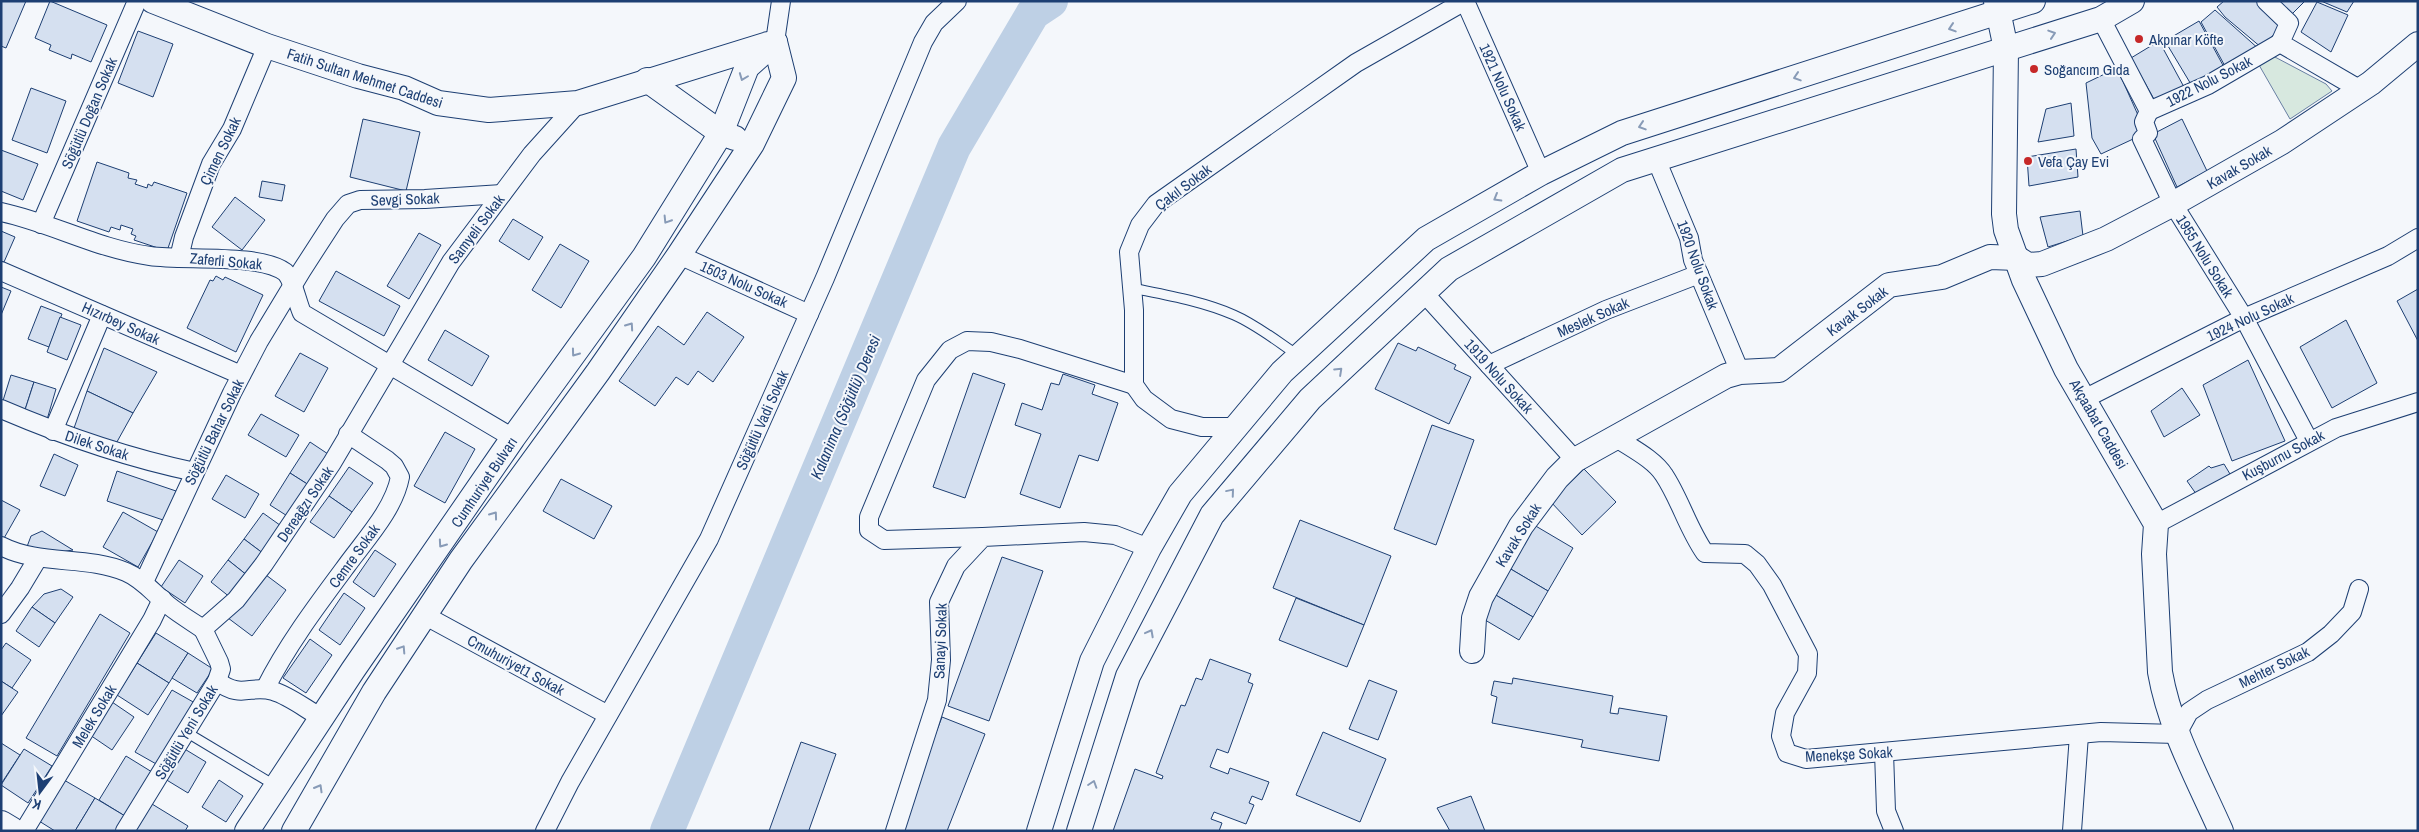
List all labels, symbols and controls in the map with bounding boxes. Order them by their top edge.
one-way arrow [1948,22,1957,32]
place label: Akpınar Köfte [2148,29,2224,50]
one-way arrow [2048,30,2056,40]
marker: Akpınar Köfte [2133,33,2145,45]
street label: 1921 Nolu Sokak [1474,40,1532,135]
street label: Fatih Sultan Mehmet Caddesi [284,43,446,113]
street label: 1922 Nolu Sokak [2162,50,2256,112]
street label: Söğütlü Doğan Sokak [56,53,122,172]
place label: Soğancım Gıda [2044,59,2130,80]
marker: Soğancım Gıda [2028,63,2040,75]
one-way arrow [1793,71,1802,81]
one-way arrow [739,72,749,81]
street label: Çimen Sokak [194,112,246,189]
one-way arrow [1639,121,1647,131]
street label: Kavak Sokak [2203,140,2276,194]
place label: Vefa Çay Evi [2038,151,2109,172]
marker: Vefa Çay Evi [2022,155,2034,167]
street label: Çakıl Sokak [1150,158,1216,215]
street label: Sevgi Sokak [370,187,441,211]
street label: Samyeli Sokak [443,189,510,268]
one-way arrow [1493,192,1502,202]
street label: 1955 Nolu Sokak [2171,211,2239,302]
one-way arrow [664,214,673,223]
street label: 1920 Nolu Sokak [1672,217,1724,313]
street label: Zaferli Sokak [189,247,264,275]
street label: 1503 Nolu Sokak [697,255,792,313]
street label: Kavak Sokak [1822,281,1893,341]
street label: 1924 Nolu Sokak [2203,287,2298,346]
street label: Meslek Sokak [1554,291,1633,342]
street label: Hızırbey Sokak [79,296,164,350]
one-way arrow [624,323,633,332]
water label: Kalanima (Söğütlü) Deresi [805,331,885,482]
street label: 1919 Nolu Sokak [1460,334,1539,418]
one-way arrow [572,347,581,357]
street label: Söğütlü Vadi Sokak [731,366,794,473]
one-way arrow [1334,368,1343,377]
street label: Akçaabat Caddesi [2064,374,2133,473]
street label: Söğütlü Bahar Sokak [179,375,249,489]
street label: Kuşburnu Sokak [2238,424,2329,485]
street label: Dilek Sokak [63,425,132,465]
street label: Cumhuriyet Bulvarı [446,432,522,532]
street label: Dereağzı Sokak [272,461,339,546]
one-way arrow [1226,489,1235,498]
street label: Kavak Sokak [1490,498,1546,571]
one-way arrow [488,511,497,521]
street label: Cemre Sokak [324,519,385,592]
one-way arrow [439,538,448,548]
street label: Sanayi Sokak [928,602,952,679]
one-way arrow [1144,629,1154,638]
street label: Cmuhuriyet1 Sokak [464,630,569,701]
street label: Mehter Sokak [2235,641,2313,693]
one-way arrow [396,645,405,655]
street label: Melek Sokak [67,680,122,752]
street label: Söğütlü Yeni Sokak [149,680,223,783]
street label: Menekşe Sokak [1805,741,1894,767]
north arrow [15,767,65,817]
one-way arrow [1088,781,1098,789]
one-way arrow [312,785,322,794]
text: K [30,795,43,814]

